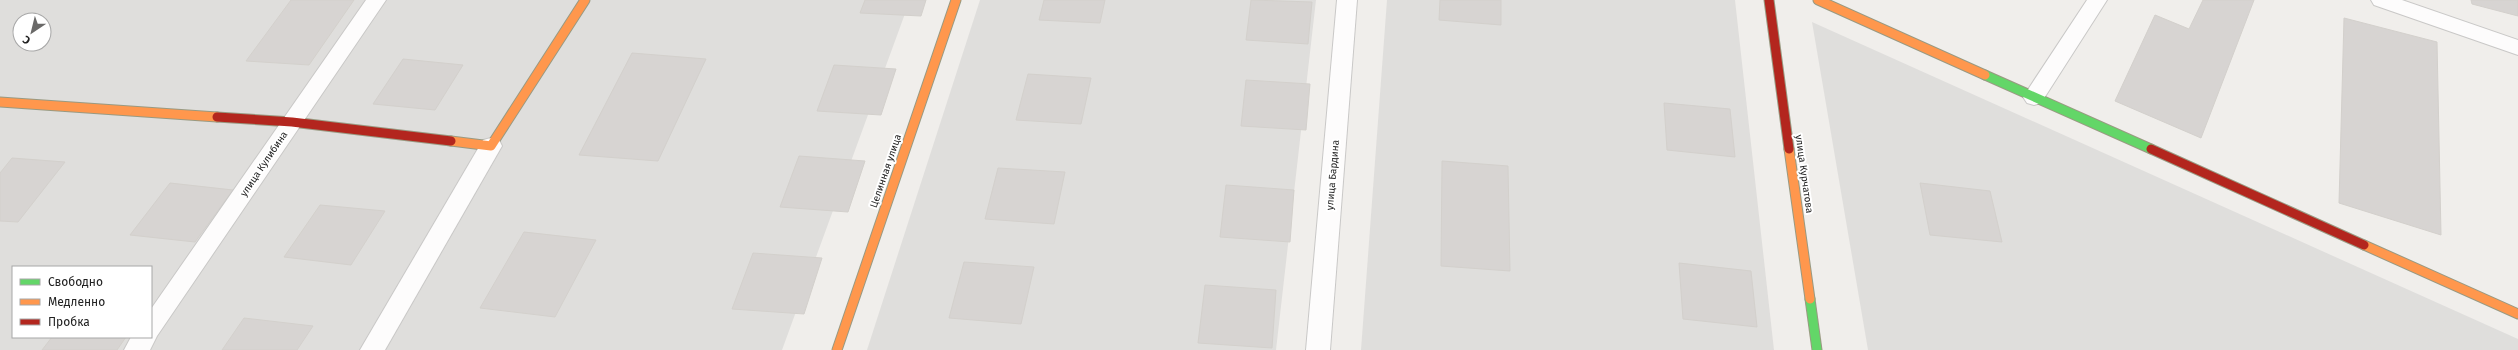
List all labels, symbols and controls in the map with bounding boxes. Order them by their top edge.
north arrow [12,12,52,52]
text: С [20,32,33,47]
street label: улица Кулибина [238,129,290,199]
street label: Целинная улица [868,133,904,209]
street label: улица Курчатова [1793,134,1815,214]
street label: улица Бардина [1324,139,1342,211]
legend [12,266,152,338]
text: Свободно [48,275,103,289]
text: Медленно [48,295,105,309]
text: Пробка [48,315,90,329]

